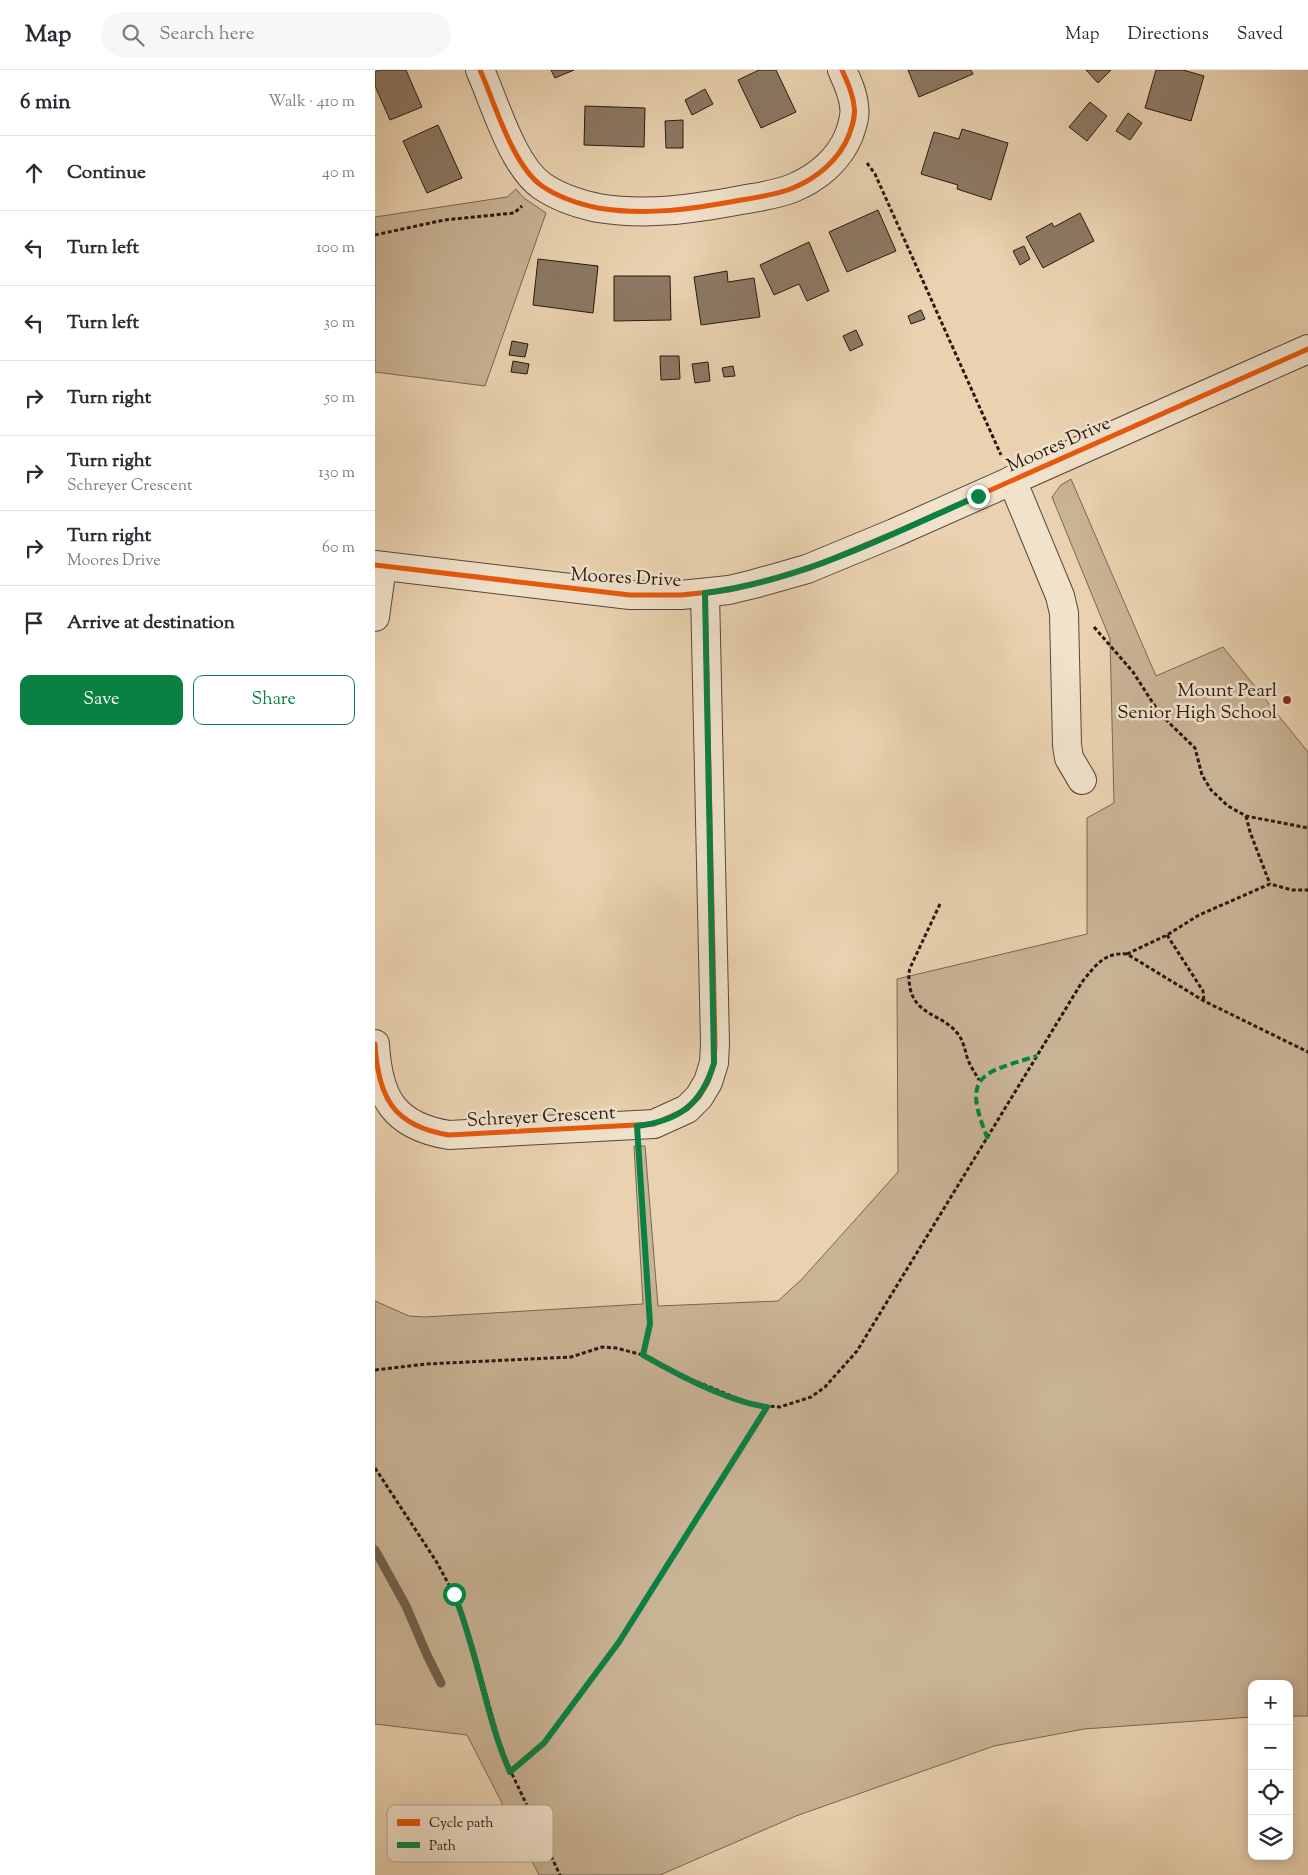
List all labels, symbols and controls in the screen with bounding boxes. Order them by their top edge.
search box [101,12,451,57]
text: Map [25,18,71,52]
icon: search [119,21,147,49]
text: Search here [159,21,255,48]
text: Map [1065,22,1100,48]
text: Directions [1128,22,1209,48]
text: Saved [1237,22,1283,48]
text: 6 min [20,88,71,118]
text: Walk · 410 m [268,91,355,114]
icon: ahead [20,159,48,187]
text: Continue [67,160,146,187]
text: 40 m [322,162,355,185]
icon: left [20,234,48,262]
text: Turn left [67,235,139,262]
text: 100 m [316,237,355,260]
icon: left [20,309,48,337]
text: Turn left [67,310,139,337]
text: 30 m [324,312,355,335]
icon: right [20,384,48,412]
text: Turn right [67,385,151,412]
text: 50 m [324,387,355,410]
street label: Moores Drive [1003,410,1115,480]
text: Turn right [67,448,151,475]
icon: right [20,459,48,487]
text: 130 m [318,462,355,485]
text: Schreyer Crescent [67,475,193,498]
route end [967,485,990,508]
text: Turn right [67,523,151,550]
icon: right [20,534,48,562]
text: 60 m [322,537,355,560]
text: Moores Drive [67,550,161,573]
street label: Moores Drive [570,562,682,595]
icon: arrive [20,609,48,637]
text: Arrive at destination [67,610,235,637]
button: Save [20,675,183,725]
button: Share [193,675,355,725]
place label: Mount Pearl Senior High School [1117,678,1277,727]
marker: Mount Pearl Senior High School [1281,694,1293,706]
street label: Schreyer Crescent [466,1100,617,1135]
route start [443,1583,466,1606]
map controls [1248,1680,1293,1860]
button: + [1248,1680,1293,1725]
button: − [1248,1725,1293,1770]
button: locate [1248,1770,1293,1815]
legend [387,1805,553,1862]
text: Cycle path [429,1814,493,1834]
button: layers [1248,1815,1293,1860]
text: Path [429,1837,456,1857]

